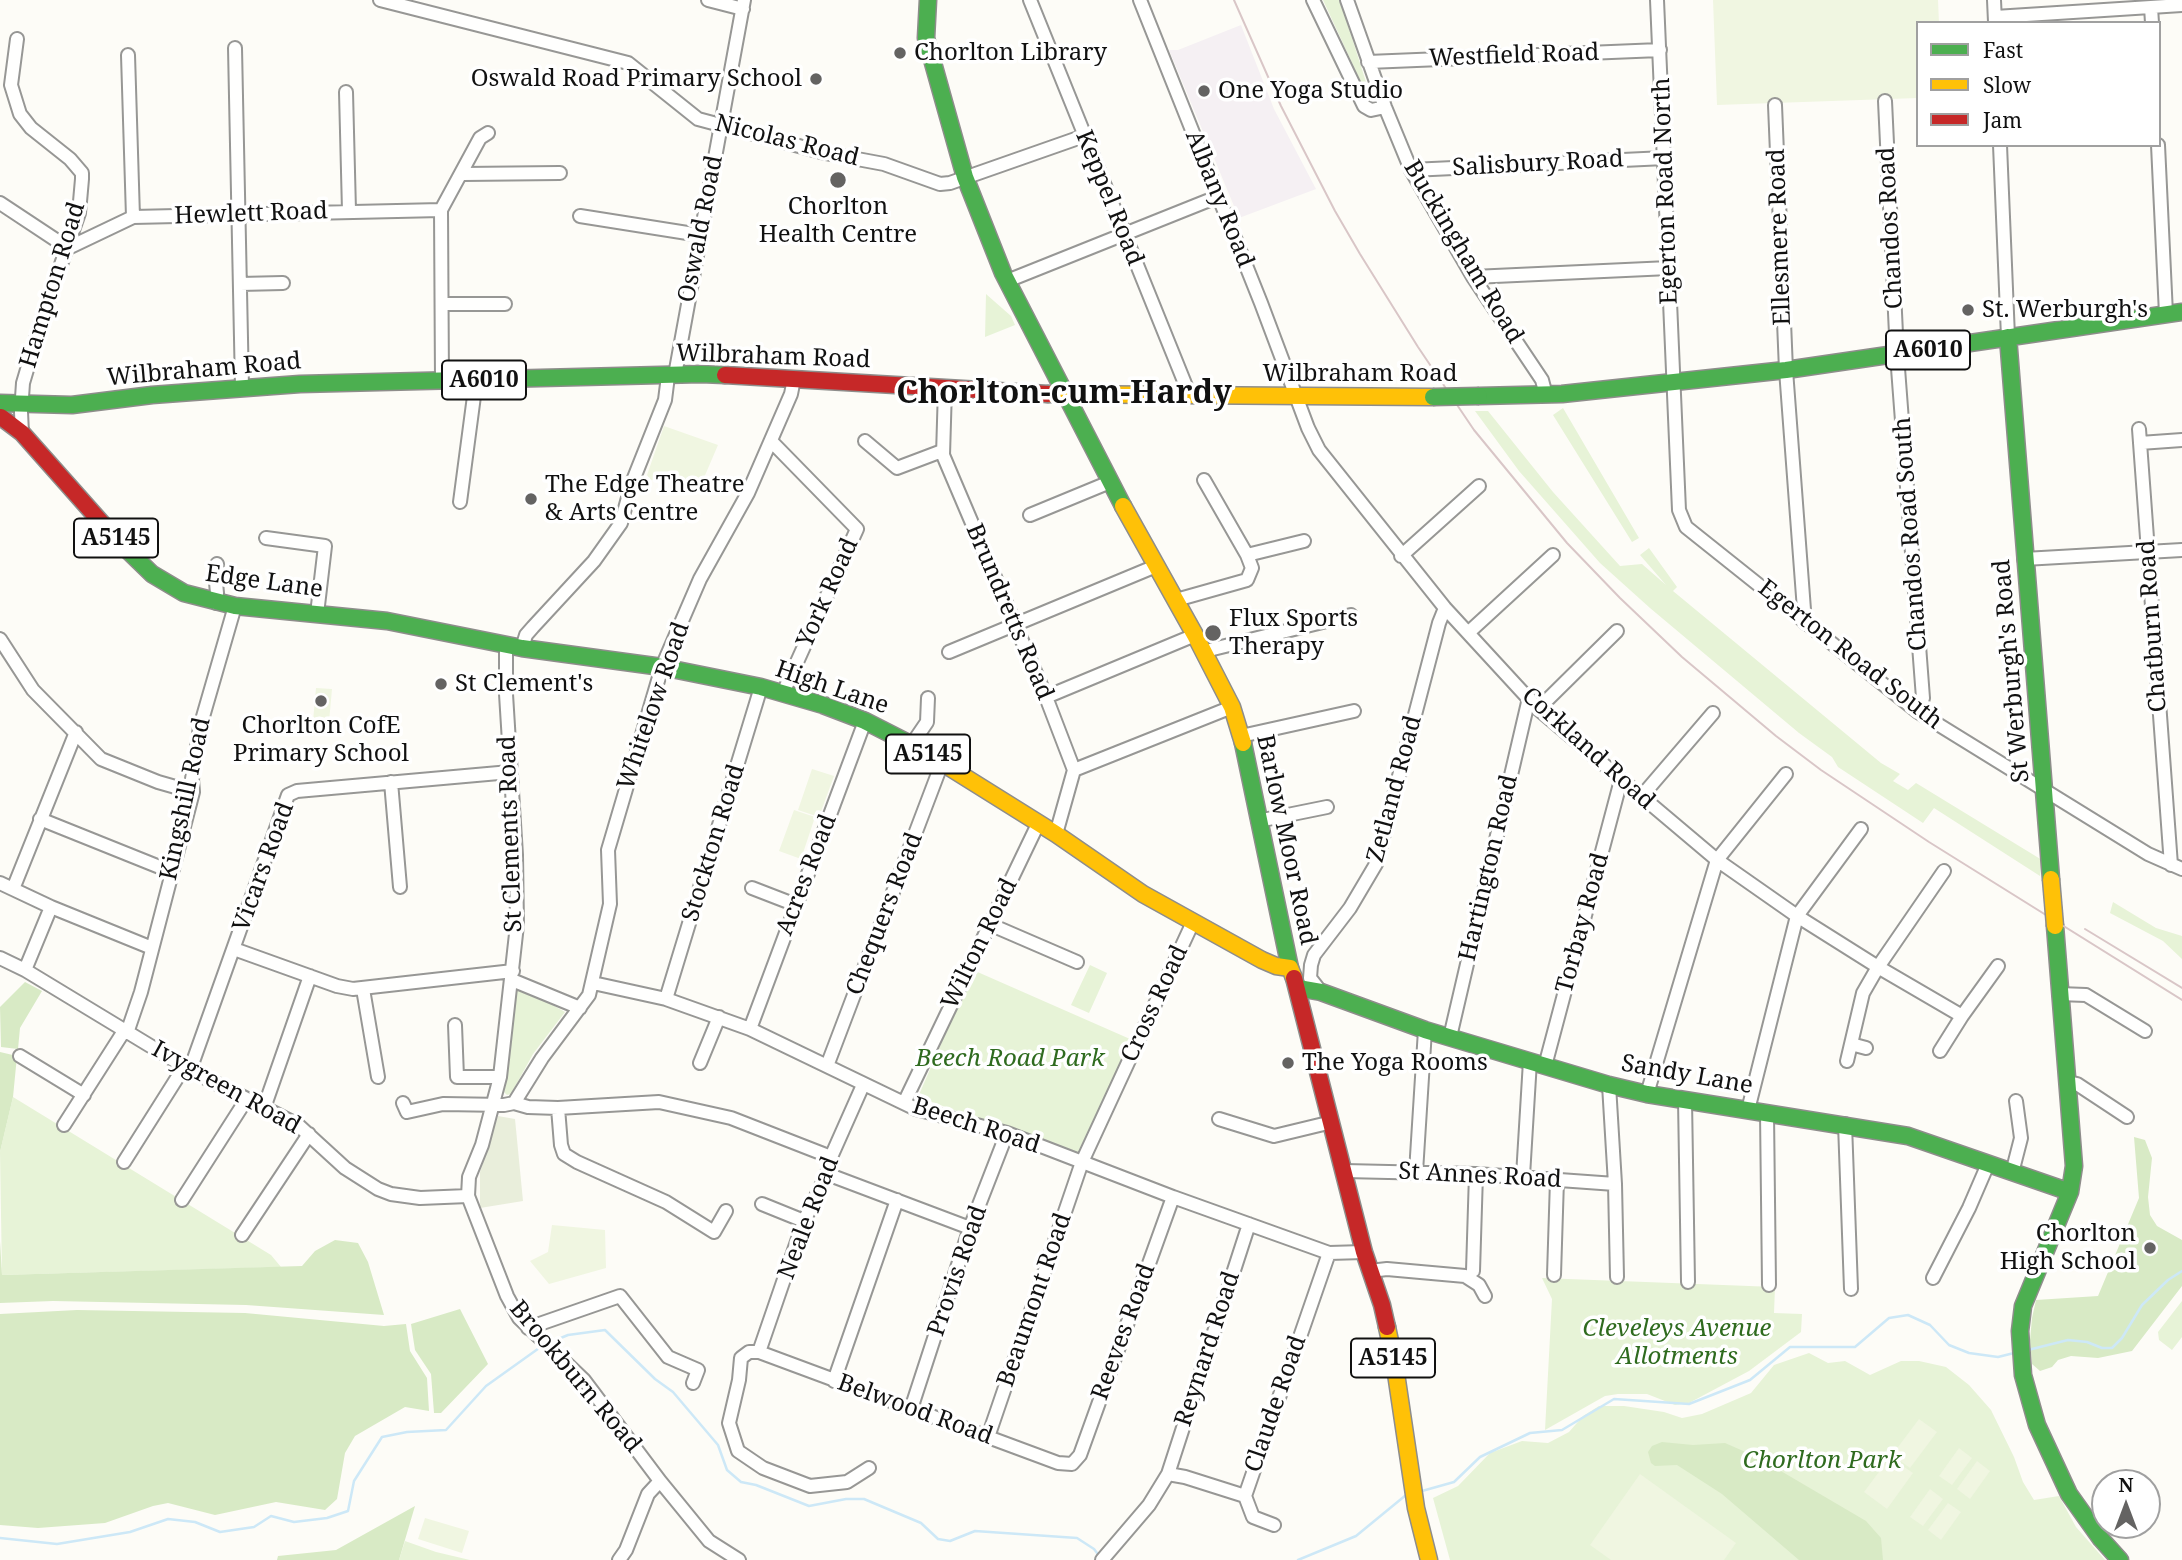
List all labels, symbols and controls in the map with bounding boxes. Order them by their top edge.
legend [1916,21,2161,147]
text: Fast [1983,36,2023,64]
place label: Chorlton Library [914,39,1107,67]
street label: Westfield Road [1428,39,1600,73]
marker: Chorlton Library [892,45,908,61]
place label: Oswald Road Primary School [471,65,802,93]
marker: Oswald Road Primary School [808,71,824,87]
text: Slow [1983,71,2031,99]
place label: One Yoga Studio [1218,77,1403,105]
street label: Egerton Road North [1648,77,1684,305]
marker: One Yoga Studio [1196,83,1212,99]
text: Jam [1983,106,2022,134]
street label: Nicolas Road [712,109,862,173]
street label: Keppel Road [1069,126,1149,270]
street label: Albany Road [1178,126,1260,272]
street label: Salisbury Road [1452,145,1624,183]
street label: Chandos Road [1872,146,1910,310]
street label: Ellesmere Road [1763,148,1797,326]
street label: Oswald Road [673,153,729,305]
street label: Buckingham Road [1397,155,1529,349]
marker: Chorlton Health Centre [828,170,848,190]
place label: Chorlton Health Centre [759,193,917,249]
street label: Hewlett Road [174,197,328,231]
street label: Hampton Road [14,199,92,371]
place label: St. Werburgh's [1982,296,2148,324]
marker: St. Werburgh's [1960,302,1976,318]
road number: A6010 [1886,330,1970,370]
street label: Wilbraham Road [675,339,871,375]
street label: Wilbraham Road [106,347,302,393]
road number: A6010 [442,360,526,400]
street label: Wilbraham Road [1263,360,1457,388]
district label: Chorlton-cum-Hardy [896,375,1232,413]
street label: Chandos Road South [1888,416,1934,652]
place label: The Edge Theatre & Arts Centre [545,471,745,527]
marker: The Edge Theatre & Arts Centre [523,491,539,507]
road number: A5145 [74,518,158,558]
street label: Brundretts Road [959,520,1059,704]
street label: York Road [791,534,865,652]
street label: Chatburn Road [2133,539,2173,713]
street label: St Werburgh's Road [1988,558,2036,784]
street label: Edge Lane [203,559,325,605]
street label: Egerton Road South [1752,574,1948,736]
place label: Flux Sports Therapy [1229,605,1358,661]
street label: Whitelow Road [612,618,696,794]
marker: Flux Sports Therapy [1203,623,1223,643]
street label: High Lane [772,655,892,721]
place label: St Clement's [455,670,593,698]
marker: St Clement's [433,676,449,692]
street label: Corkland Road [1516,682,1660,816]
marker: Chorlton CofE Primary School [313,693,329,709]
place label: Chorlton CofE Primary School [233,712,409,768]
street label: Zetland Road [1362,712,1428,866]
street label: Kingshill Road [155,715,217,883]
street label: Barlow Moor Road [1250,732,1322,948]
road number: A5145 [886,734,970,774]
street label: St Clements Road [493,735,529,933]
street label: Stockton Road [676,761,752,925]
street label: Hartington Road [1454,772,1524,964]
street label: Vicars Road [227,798,301,936]
street label: Acres Road [771,810,843,940]
street label: Chequers Road [841,829,929,999]
street label: Torbay Road [1550,850,1616,996]
street label: Wilton Road [936,874,1024,1014]
street label: Cross Road [1115,941,1195,1067]
street label: Ivygreen Road [147,1035,305,1141]
park label: Beech Road Park [915,1045,1105,1073]
place label: The Yoga Rooms [1302,1049,1488,1077]
street label: Sandy Lane [1619,1049,1755,1101]
marker: The Yoga Rooms [1280,1055,1296,1071]
street label: Beech Road [909,1092,1043,1160]
street label: Neale Road [772,1153,846,1283]
street label: St Annes Road [1398,1157,1562,1195]
street label: Provis Road [922,1202,994,1340]
street label: Beaumont Road [992,1209,1078,1391]
place label: Chorlton High School [2000,1220,2136,1276]
marker: Chorlton High School [2142,1240,2158,1256]
street label: Reeves Road [1086,1260,1162,1404]
street label: Reynard Road [1169,1268,1247,1430]
street label: Brookburn Road [503,1295,647,1459]
park label: Cleveleys Avenue Allotments [1583,1315,1771,1371]
street label: Claude Road [1239,1332,1313,1476]
road number: A5145 [1351,1338,1435,1378]
street label: Belwood Road [833,1369,997,1451]
park label: Chorlton Park [1743,1447,1901,1475]
north arrow [2091,1469,2161,1539]
text: N [2119,1472,2133,1498]

